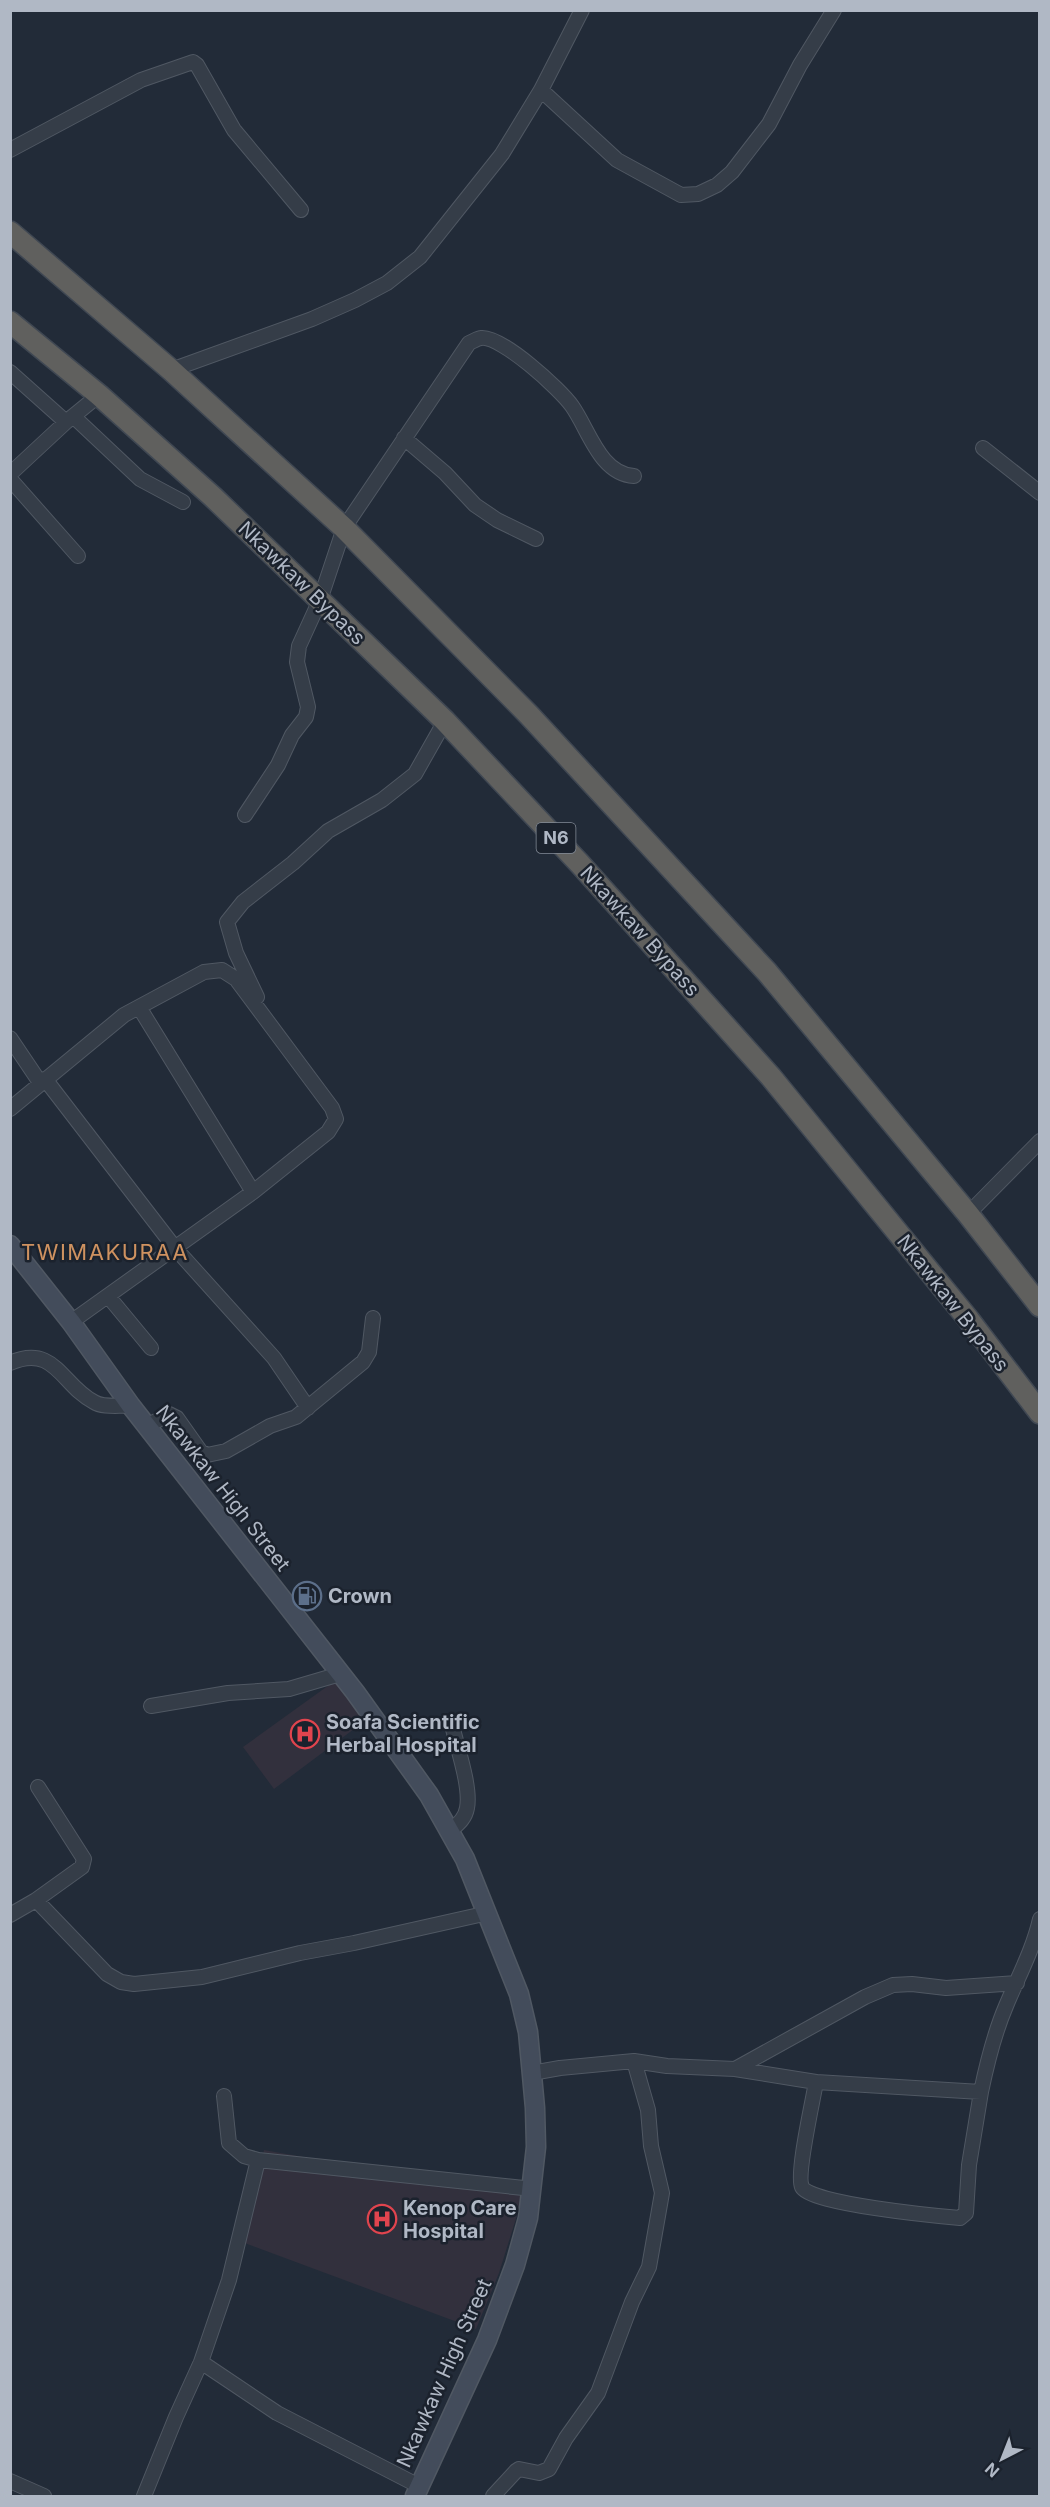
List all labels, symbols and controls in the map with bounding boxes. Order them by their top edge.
street label: Nkawkaw Bypass [234,516,370,650]
road number: N6 [536,823,576,853]
street label: Nkawkaw Bypass [575,861,705,1001]
street label: Nkawkaw Bypass [892,1230,1014,1376]
district label: TWIMAKURAA [21,1239,189,1265]
street label: Nkawkaw High Street [151,1400,295,1576]
fuel station icon: Crown [291,1580,323,1612]
place label: Crown [328,1584,392,1608]
place label: Soafa Scientific Herbal Hospital [326,1710,480,1757]
hospital icon: Soafa Scientific Herbal Hospital [289,1718,321,1750]
place label: Kenop Care Hospital [403,2196,517,2243]
hospital icon: Kenop Care Hospital [366,2203,398,2235]
street label: Nkawkaw High Street [392,2275,497,2471]
north arrow [972,2429,1032,2489]
text: N [981,2459,1003,2482]

